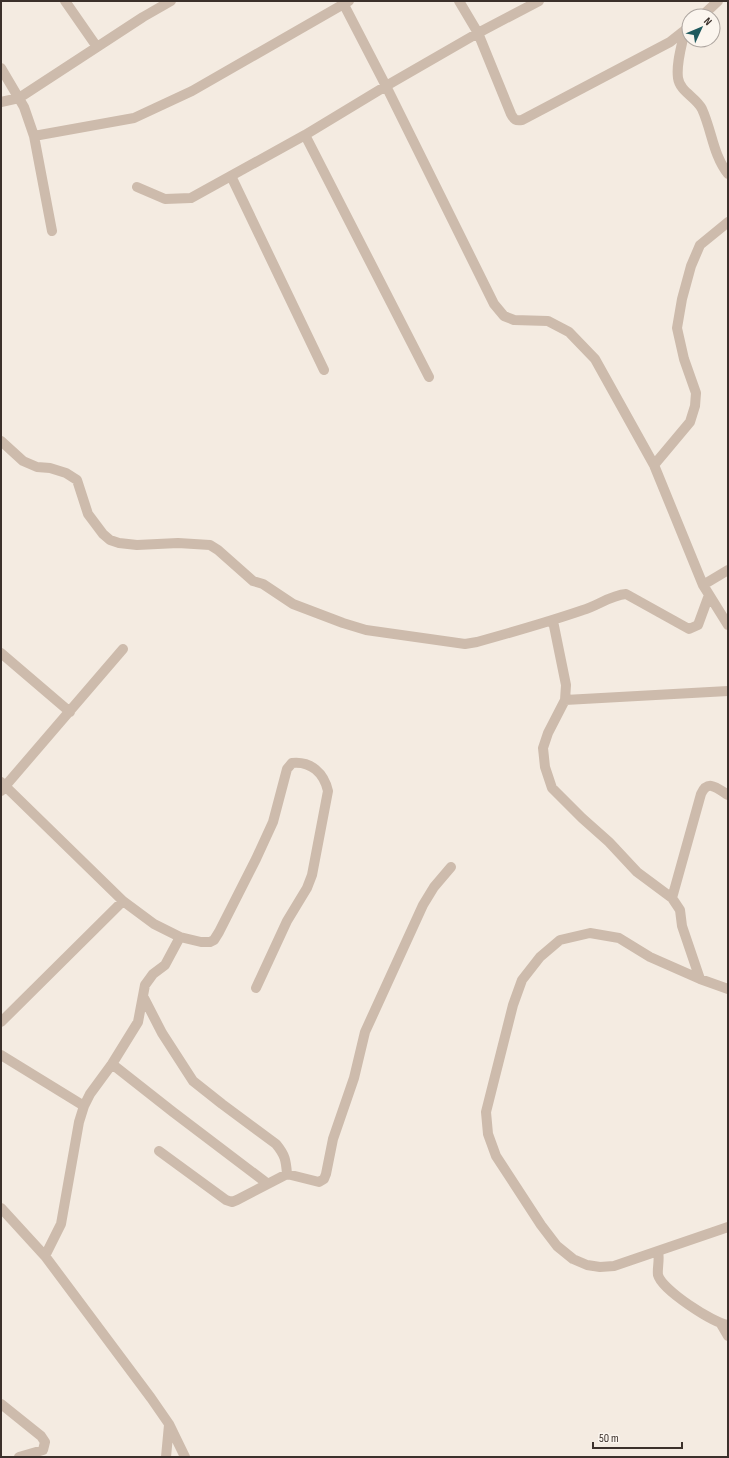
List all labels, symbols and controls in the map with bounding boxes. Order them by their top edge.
north arrow [681,8,721,48]
text: N [701,15,715,28]
scale bar [593,1424,682,1450]
text: 50 m [599,1431,619,1446]

